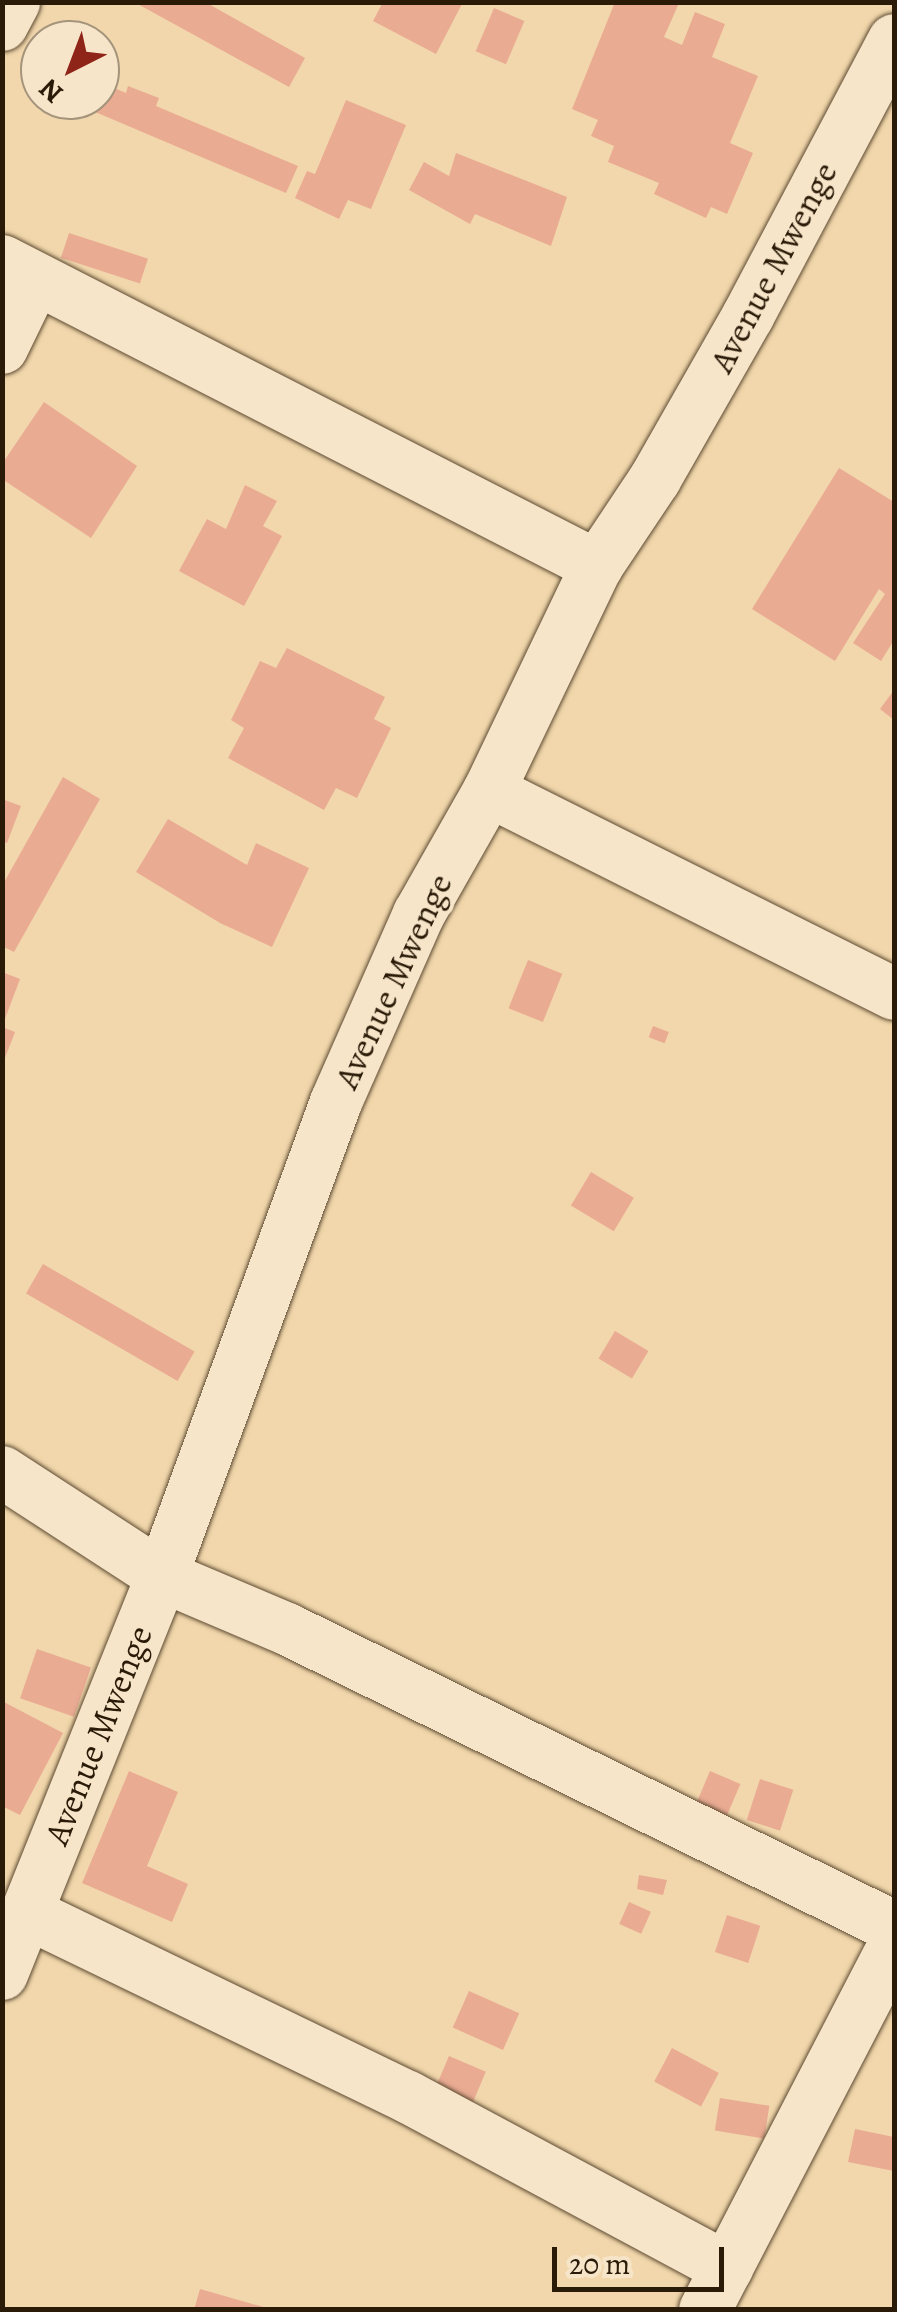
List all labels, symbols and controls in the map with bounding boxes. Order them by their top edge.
north arrow [20,20,120,120]
text: N [31,70,72,112]
street label: Avenue Mwenge [700,155,846,379]
street label: Avenue Mwenge [325,867,461,1095]
street label: Avenue Mwenge [35,1619,161,1851]
scale bar [557,2227,730,2289]
text: 20 m [569,2244,630,2284]

